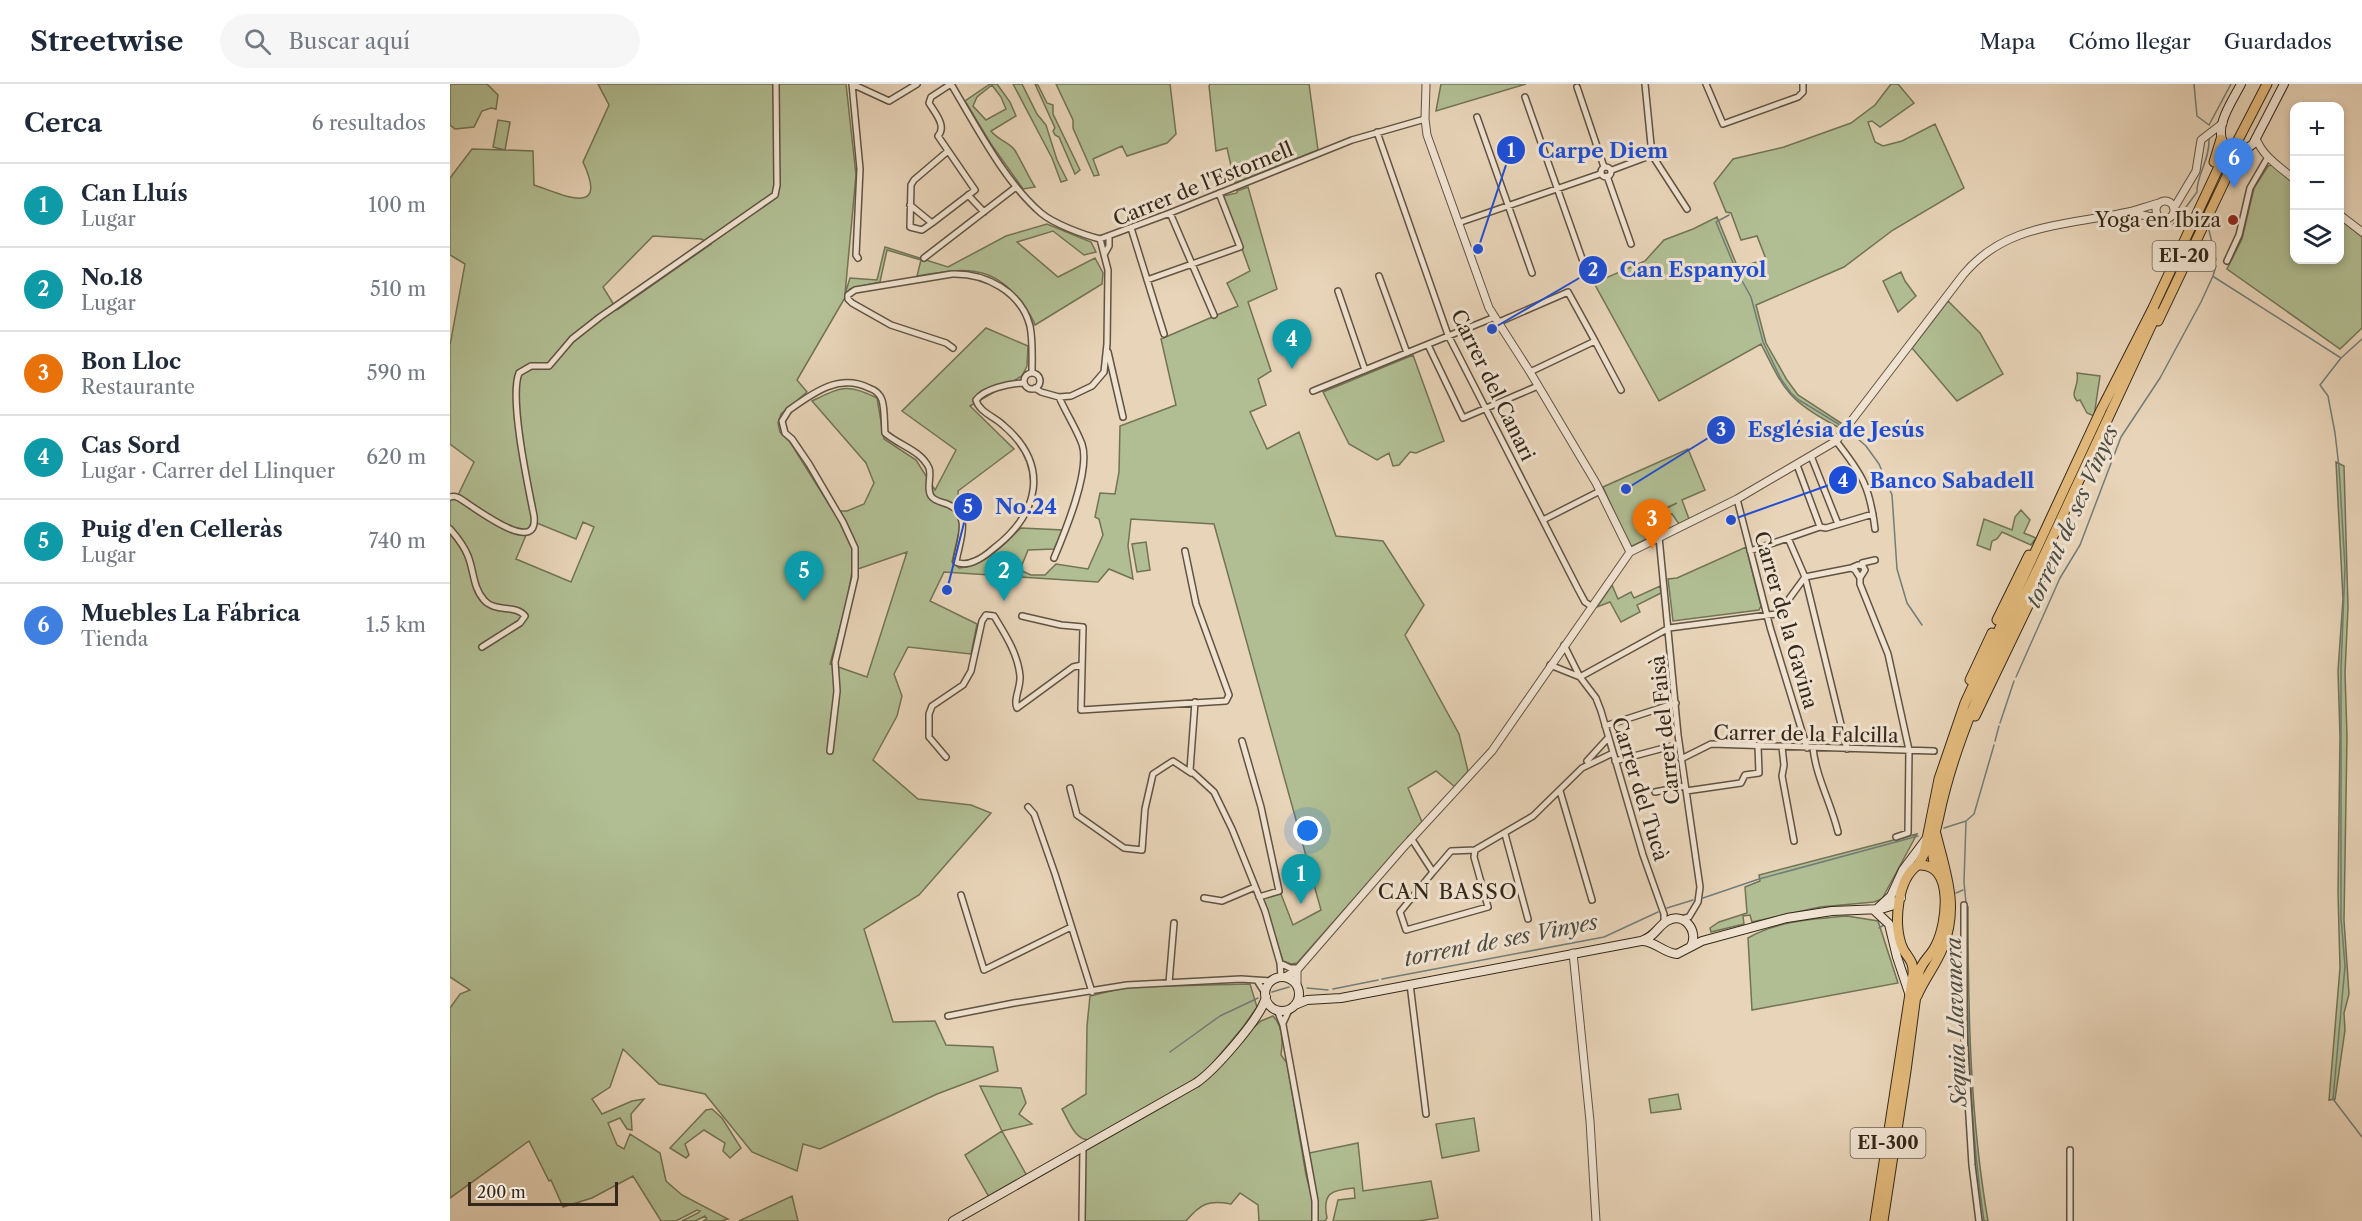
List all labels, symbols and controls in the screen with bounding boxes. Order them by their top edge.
search box [220,14,640,68]
text: Streetwise [30,24,184,58]
icon: search [241,25,274,58]
text: Buscar aquí [289,28,410,55]
text: Mapa [1979,29,2036,54]
text: Cómo llegar [2069,29,2191,54]
text: Guardados [2224,29,2332,54]
map controls [2290,102,2344,264]
button: + [2290,102,2344,156]
text: Cerca [24,107,102,139]
text: 6 resultados [312,111,426,135]
callout: Carpe Diem [1496,131,1681,170]
street label: Carrer de l'Estornell [1110,137,1296,231]
text: Carpe Diem [1538,138,1668,163]
pin: 6 [2214,138,2254,188]
text: 1 [1507,140,1515,162]
button: − [2290,156,2344,210]
text: Can Lluís [81,180,188,207]
text: 1 [39,193,48,217]
text: 100 m [368,193,426,217]
text: Lugar [81,207,136,231]
place label: Yoga en Ibiza [2094,208,2221,232]
button: layers [2290,210,2344,264]
marker: Yoga en Ibiza [2226,213,2240,227]
road number: EI-20 [2152,241,2216,271]
callout: Can Espanyol [1578,250,1779,289]
text: Can Espanyol [1620,257,1767,282]
text: 2 [1588,259,1598,281]
text: No.18 [81,264,143,291]
text: 2 [38,277,49,301]
text: 510 m [370,277,426,301]
text: Lugar [81,291,136,315]
street label: Carrer del Canari [1446,305,1540,465]
pin: 4 [1272,320,1312,369]
text: Bon Lloc [81,348,181,375]
text: 3 [38,361,49,385]
text: 590 m [367,361,426,385]
text: Restaurante [81,375,195,399]
callout: Església de Jesús [1706,411,1937,450]
text: Església de Jesús [1747,417,1925,442]
text: 3 [1716,419,1726,441]
water label: torrent de ses Vinyes [2021,420,2124,611]
text: Cas Sord [81,432,180,459]
text: 4 [38,445,49,469]
text: 620 m [366,445,426,469]
text: Lugar · Carrer del Llinquer [81,459,335,483]
callout: Banco Sabadell [1828,461,2047,500]
text: Banco Sabadell [1869,468,2035,493]
text: 4 [1838,470,1848,492]
callout: No.24 [953,487,1068,526]
text: No.24 [995,494,1057,519]
text: 5 [963,496,973,518]
pin: 3 [1632,500,1672,549]
text: Puig d'en Celleràs [81,516,283,543]
street label: Carrer de la Gavina [1749,528,1823,712]
text: 5 [38,529,49,553]
text: 740 m [369,529,426,553]
text: Lugar [81,543,136,567]
pin: 5 [784,552,824,601]
pin: 2 [984,552,1024,601]
text: Muebles La Fábrica [81,600,300,627]
text: 6 [38,613,49,637]
text: 1.5 km [366,613,426,637]
text: Tienda [81,627,148,651]
street label: Carrer del Faisà [1645,654,1685,806]
street label: Carrer del Tucà [1607,714,1673,864]
street label: Carrer de la Falcilla [1713,720,1899,748]
your location [1293,816,1322,845]
pin: 1 [1282,854,1320,904]
district label: CAN BASSO [1378,879,1518,904]
water label: torrent de ses Vinyes [1402,909,1601,971]
water label: Sèquia Llavanera [1941,936,1972,1109]
road number: EI-300 [1850,1128,1926,1158]
scale bar [468,1179,618,1206]
text: 200 m [477,1182,526,1202]

